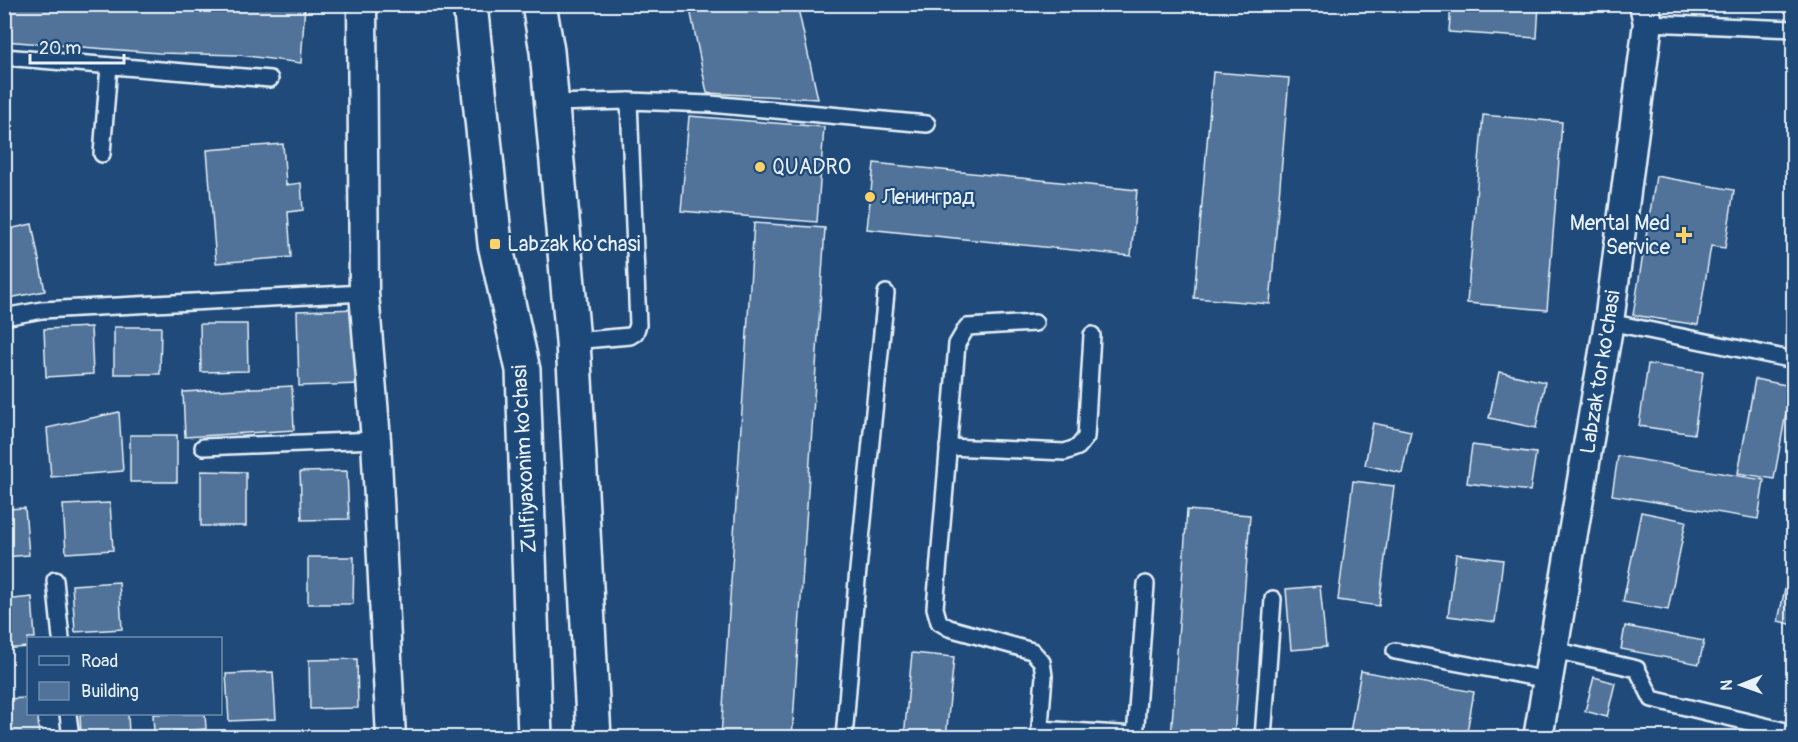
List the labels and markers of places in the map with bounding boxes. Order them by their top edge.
place label: QUADRO [772,154,851,181]
marker: QUADRO [753,160,767,174]
place label: Ленинград [881,184,975,211]
marker: Ленинград [863,190,877,204]
place label: Mental Med Service [1570,210,1671,261]
marker: Mental Med Service [1675,226,1693,244]
place label: Labzak ko'chasi [507,231,641,258]
marker: Labzak ko'chasi [488,237,502,251]

